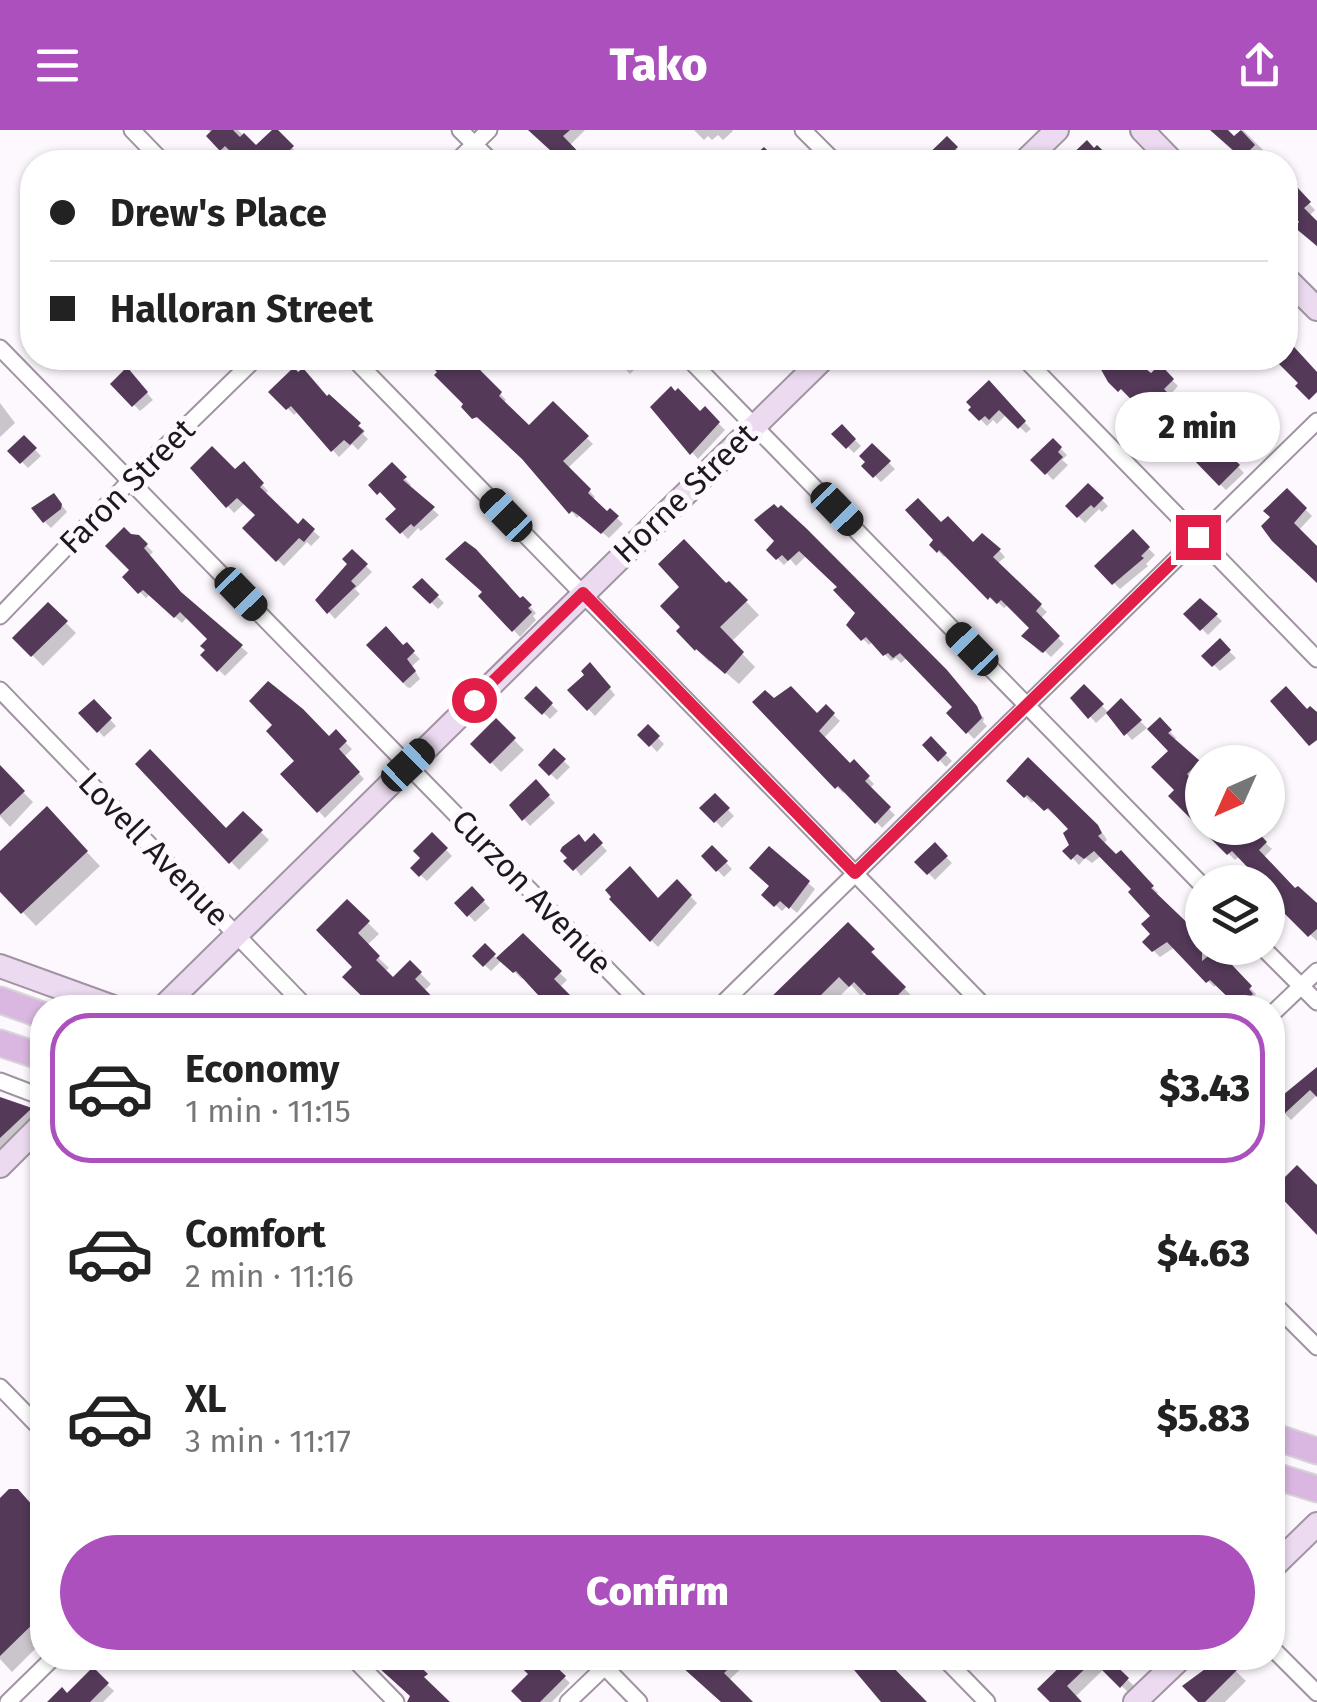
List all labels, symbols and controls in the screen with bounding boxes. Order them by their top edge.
icon: menu [30,38,85,93]
text: Tako [609,38,708,92]
icon: share [1232,38,1287,93]
text: Drew's Place [110,190,327,236]
text: Halloran Street [110,286,373,332]
callout: 2 min [1116,392,1280,462]
text: 2 min [1158,408,1237,446]
street label: Faron Street [52,410,203,561]
street label: Horne Street [606,415,765,571]
car [805,477,869,541]
car [474,483,538,547]
route end [1176,515,1221,560]
car [209,562,273,626]
car [940,617,1004,681]
route start [452,678,497,723]
car [376,733,440,797]
north arrow [1185,745,1285,845]
map controls [1185,745,1285,965]
street label: Lovell Avenue [71,764,237,934]
street label: Curzon Avenue [444,802,620,982]
button: layers [1185,865,1285,965]
icon: car [65,1043,155,1133]
text: Economy [185,1046,340,1092]
text: $3.43 [1159,1065,1250,1111]
text: 1 min · 11:15 [185,1092,351,1130]
icon: car [65,1208,155,1298]
text: Comfort [185,1211,326,1257]
text: $4.63 [1157,1230,1250,1276]
text: 2 min · 11:16 [185,1257,354,1295]
icon: car [65,1373,155,1463]
text: XL [185,1376,227,1422]
text: $5.83 [1157,1395,1250,1441]
text: 3 min · 11:17 [185,1422,351,1460]
button: Confirm [60,1535,1255,1650]

